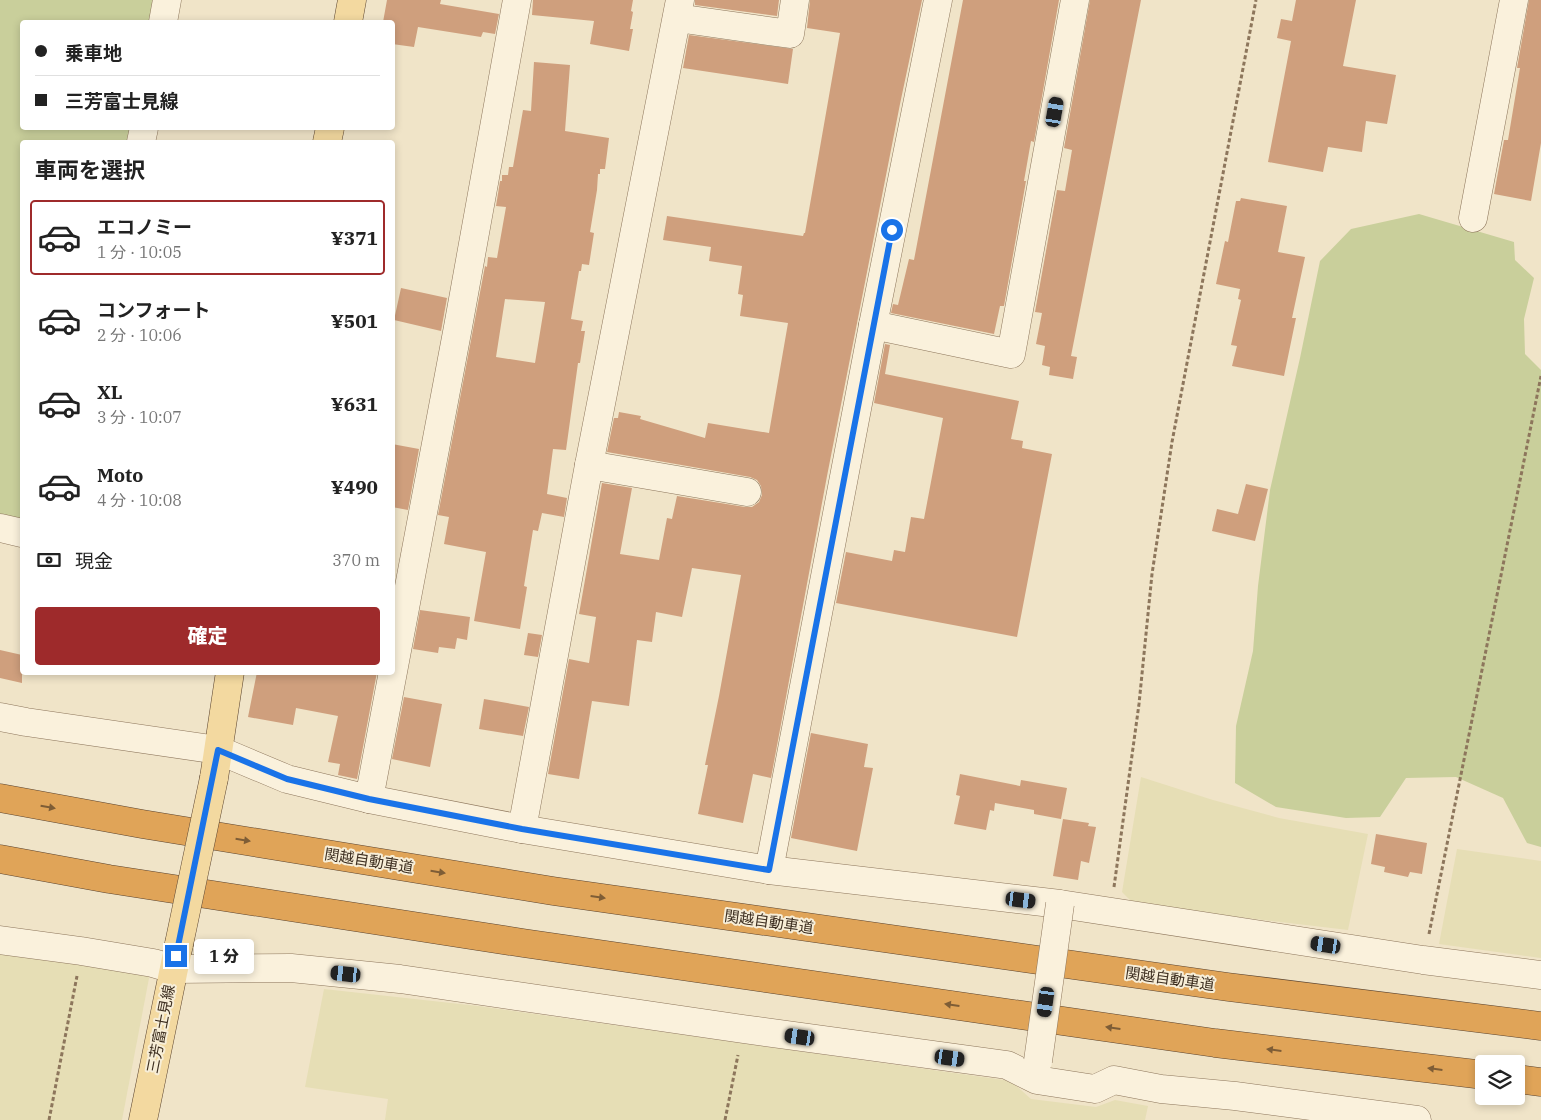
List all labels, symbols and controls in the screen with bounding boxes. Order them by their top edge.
text: 乗車地 [65,41,122,65]
text: 三芳富士見線 [65,89,179,113]
car [1045,96,1064,128]
text: 車両を選択 [35,155,145,184]
icon: car [37,215,82,260]
text: エコノミー [97,215,192,239]
route start [881,219,903,241]
text: ¥371 [331,226,378,250]
text: 1 分 · 10:05 [97,242,182,262]
icon: car [37,298,82,343]
text: コンフォート [97,298,210,322]
text: ¥501 [331,309,378,333]
text: 2 分 · 10:06 [97,325,182,345]
text: XL [97,380,123,404]
icon: car [37,381,82,426]
text: ¥631 [331,392,378,416]
text: 3 分 · 10:07 [97,407,182,427]
text: Moto [97,463,143,487]
icon: car [37,464,82,509]
text: ¥490 [331,475,378,499]
text: 4 分 · 10:08 [97,490,182,510]
icon: cash [35,546,63,574]
text: 現金 [75,549,113,573]
text: 370 m [332,550,380,570]
button: 確定 [35,607,380,665]
one-way arrow [40,804,56,812]
one-way arrow [235,837,251,845]
street label: 関越自動車道 [323,844,415,877]
one-way arrow [430,869,446,877]
car [1005,891,1036,909]
one-way arrow [590,894,606,902]
street label: 関越自動車道 [723,906,815,937]
car [1310,935,1341,955]
callout: 1 分 [194,938,254,974]
route end [165,945,187,967]
text: 1 分 [209,946,239,966]
street label: 関越自動車道 [1124,963,1216,994]
car [330,965,361,983]
street label: 三芳富士見線 [143,983,178,1075]
car [1036,986,1055,1018]
one-way arrow [944,1001,960,1009]
one-way arrow [1105,1024,1121,1032]
car [784,1027,815,1047]
one-way arrow [1266,1046,1282,1054]
car [934,1048,965,1068]
map controls [1475,1055,1525,1105]
button: layers [1475,1055,1525,1105]
one-way arrow [1427,1065,1443,1073]

